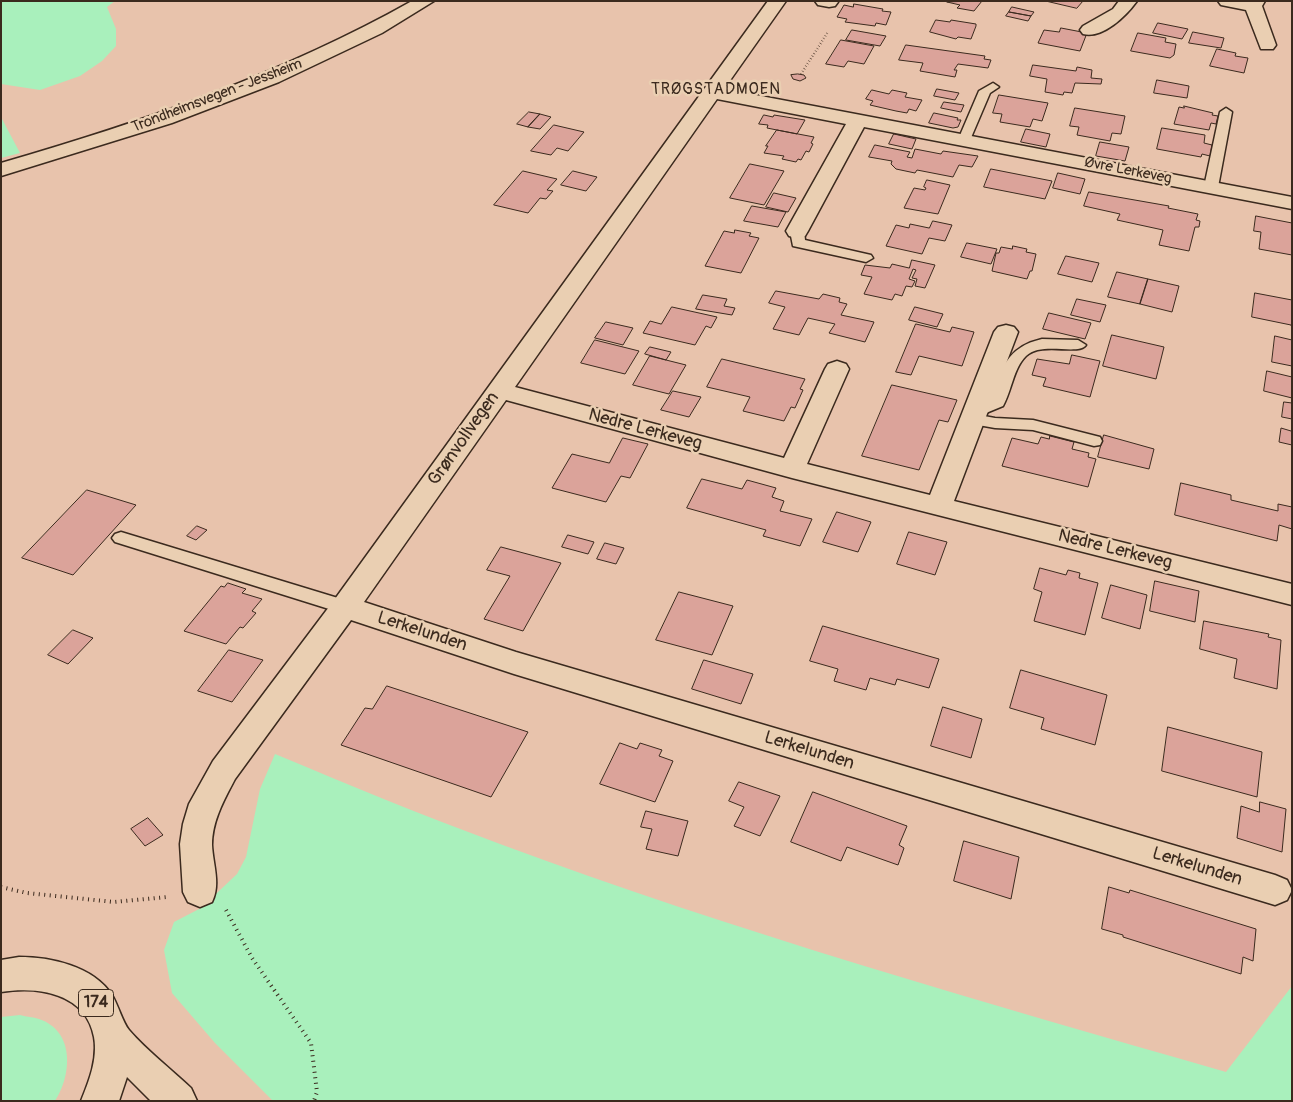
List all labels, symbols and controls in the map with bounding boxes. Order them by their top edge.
street label: Trondheimsvegen - Jessheim [129,55,305,137]
district label: TRØGSTADMOEN [649,80,783,100]
street label: Øvre Lerkeveg [1083,154,1173,188]
street label: Grønvollvegen [424,388,504,490]
street label: Nedre Lerkeveg [586,404,704,456]
street label: Nedre Lerkeveg [1056,525,1174,575]
street label: Lerkelunden [374,607,470,657]
street label: Lerkelunden [761,727,857,775]
street label: Lerkelunden [1149,843,1245,891]
road number: 174 [78,990,114,1016]

